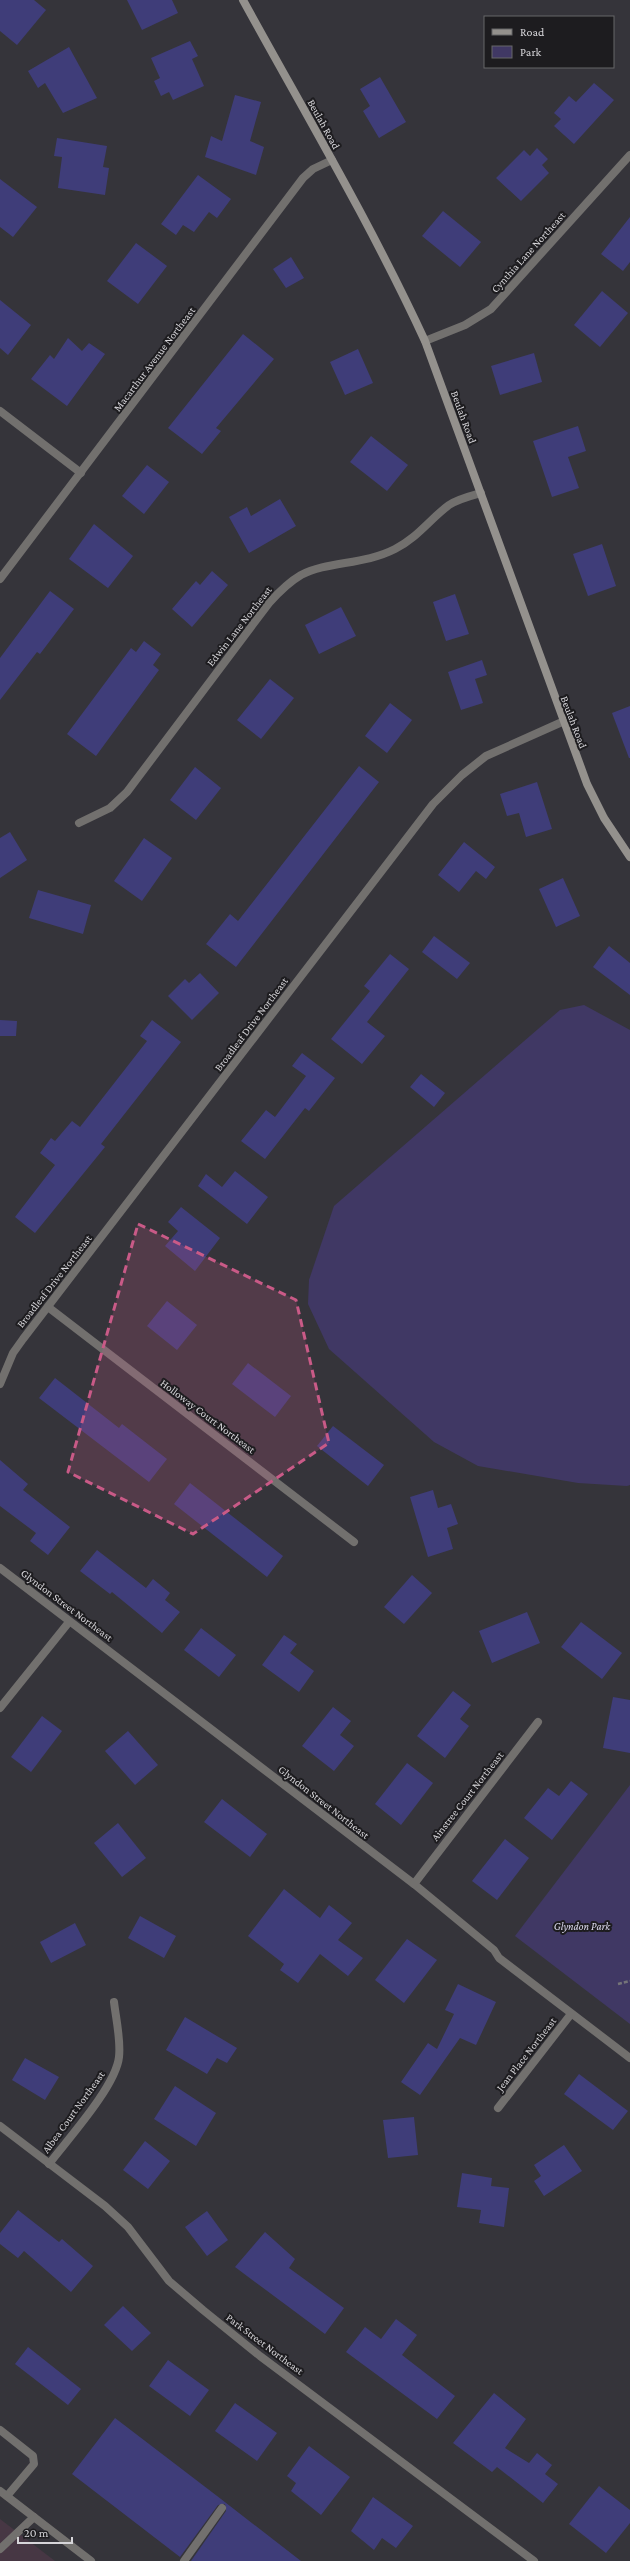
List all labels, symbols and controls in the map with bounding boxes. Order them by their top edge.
legend [484,16,614,68]
text: Road [520,25,545,39]
text: Park [520,45,542,59]
street label: Beulah Road [305,97,343,151]
street label: Cynthia Lane Northeast [489,209,568,295]
street label: Macarthur Avenue Northeast [111,304,197,414]
street label: Beulah Road [449,389,479,445]
street label: Edwin Lane Northeast [204,583,274,668]
street label: Beulah Road [559,694,590,750]
street label: Broadleaf Drive Northeast [212,975,290,1073]
street label: Broadleaf Drive Northeast [14,1232,94,1330]
street label: Holloway Court Northeast [158,1376,258,1457]
street label: Glyndon Street Northeast [18,1567,116,1644]
street label: Ainstree Court Northeast [428,1749,506,1843]
street label: Glyndon Street Northeast [276,1763,372,1842]
park label: Glyndon Park [554,1920,611,1933]
street label: Jean Place Northeast [493,2015,559,2095]
street label: Albea Court Northeast [39,2069,107,2155]
street label: Park Street Northeast [224,2311,306,2377]
scale bar [18,2519,72,2545]
text: 20 m [24,2526,49,2540]

